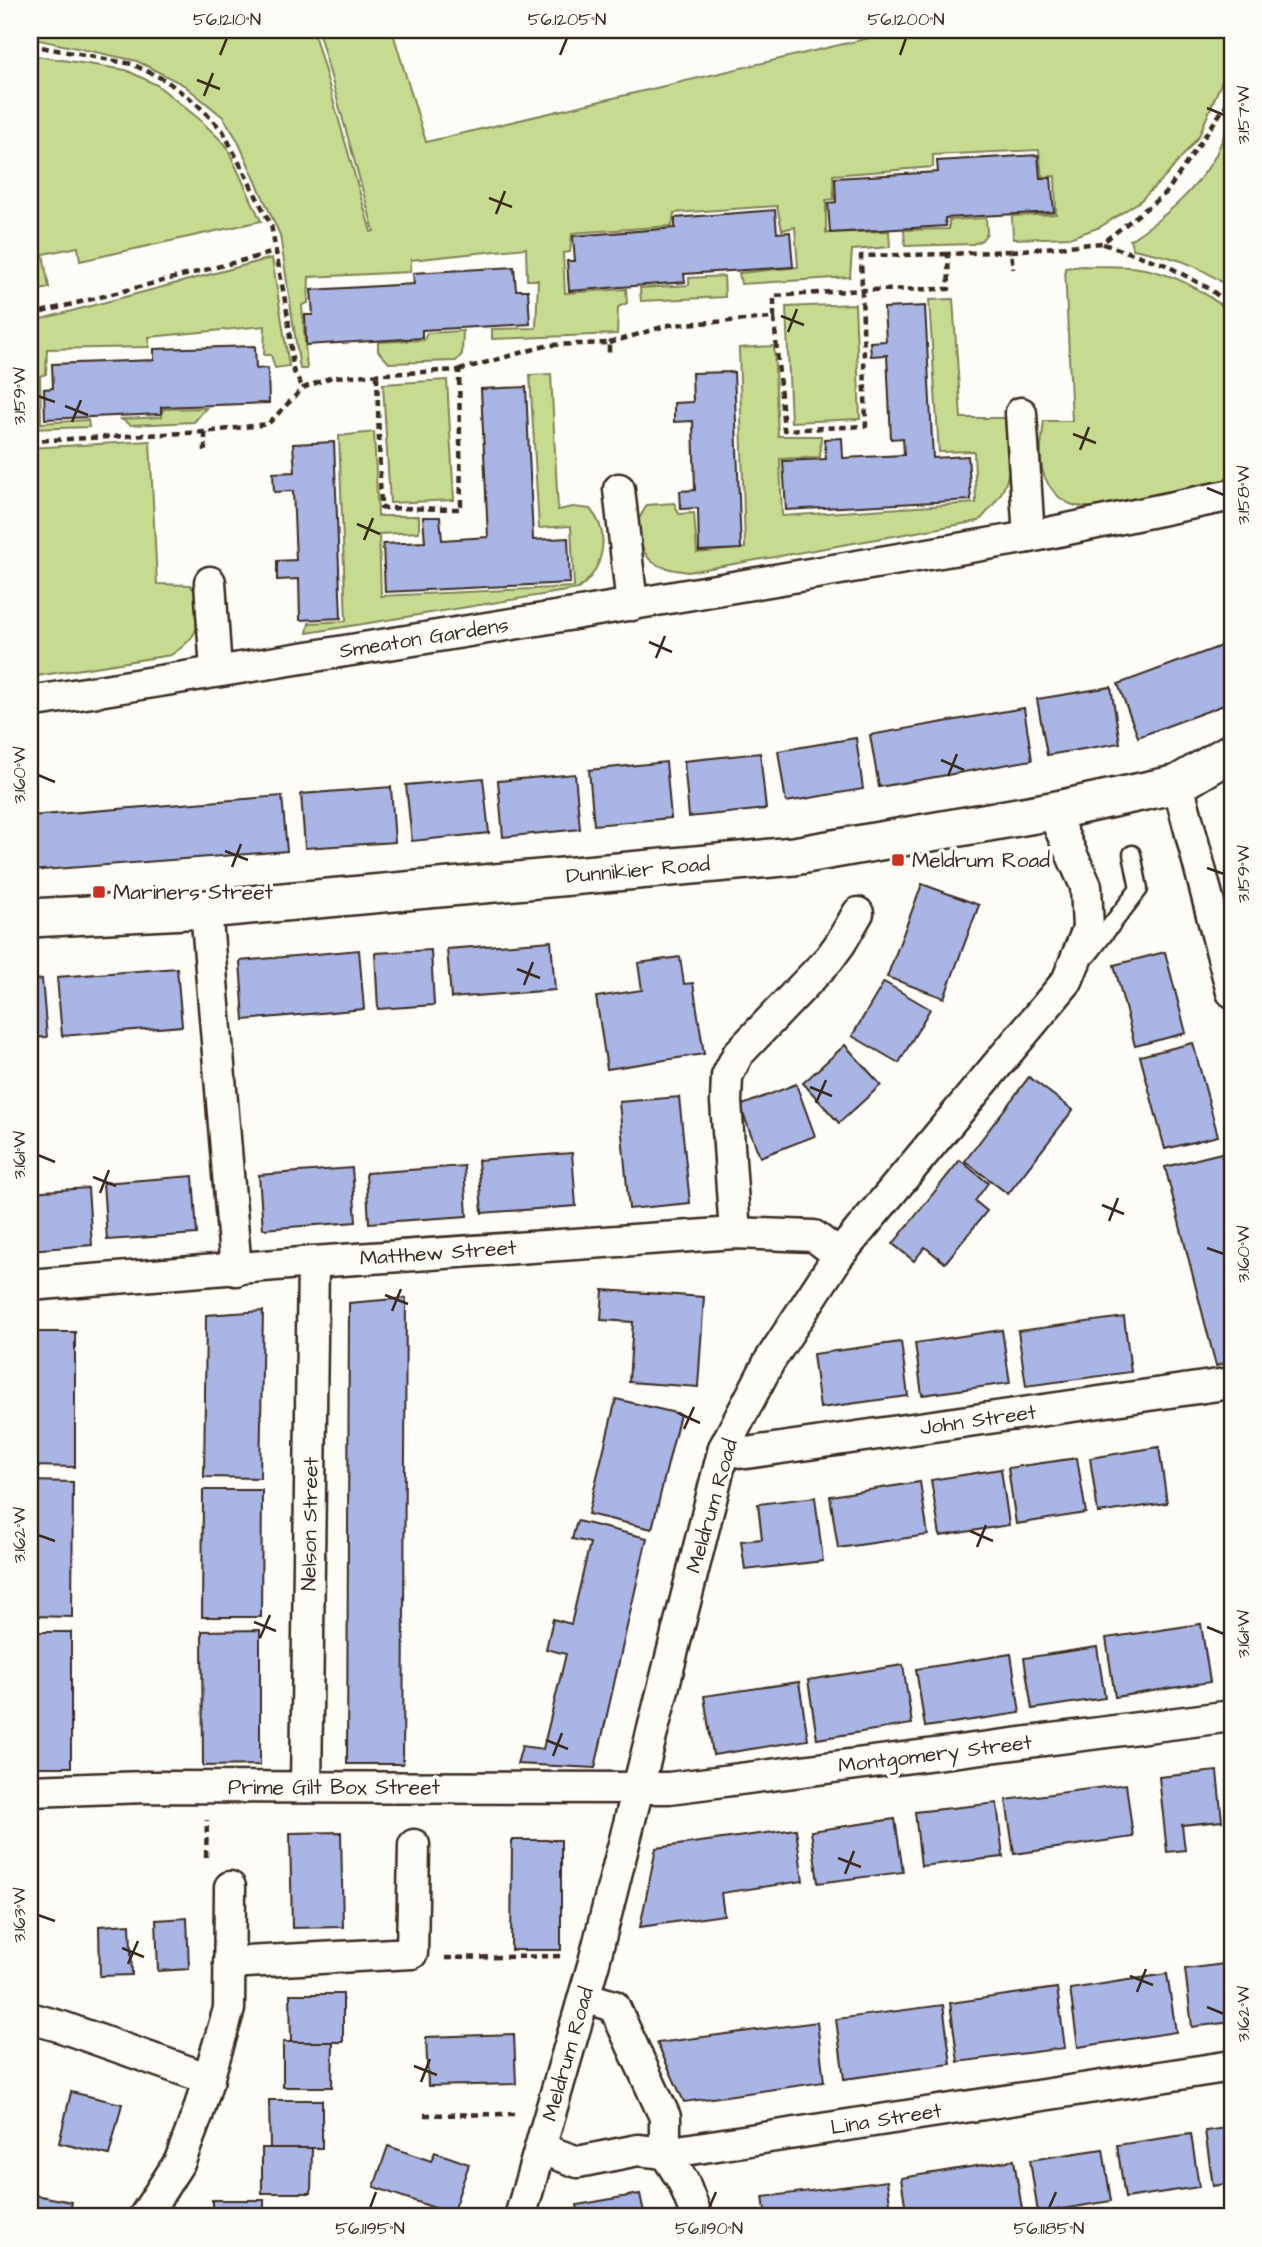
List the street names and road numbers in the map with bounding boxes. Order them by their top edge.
street label: Smeaton Gardens [337,610,511,666]
street label: Dunnikier Road [565,849,711,891]
street label: Matthew Street [359,1233,518,1273]
street label: John Street [918,1397,1038,1443]
street label: Meldrum Road [679,1435,745,1576]
street label: Nelson Street [294,1456,326,1591]
street label: Montgomery Street [837,1728,1034,1782]
street label: Prime Gilt Box Street [228,1773,441,1802]
street label: Meldrum Road [535,1983,601,2124]
street label: Lina Street [828,2096,944,2142]

